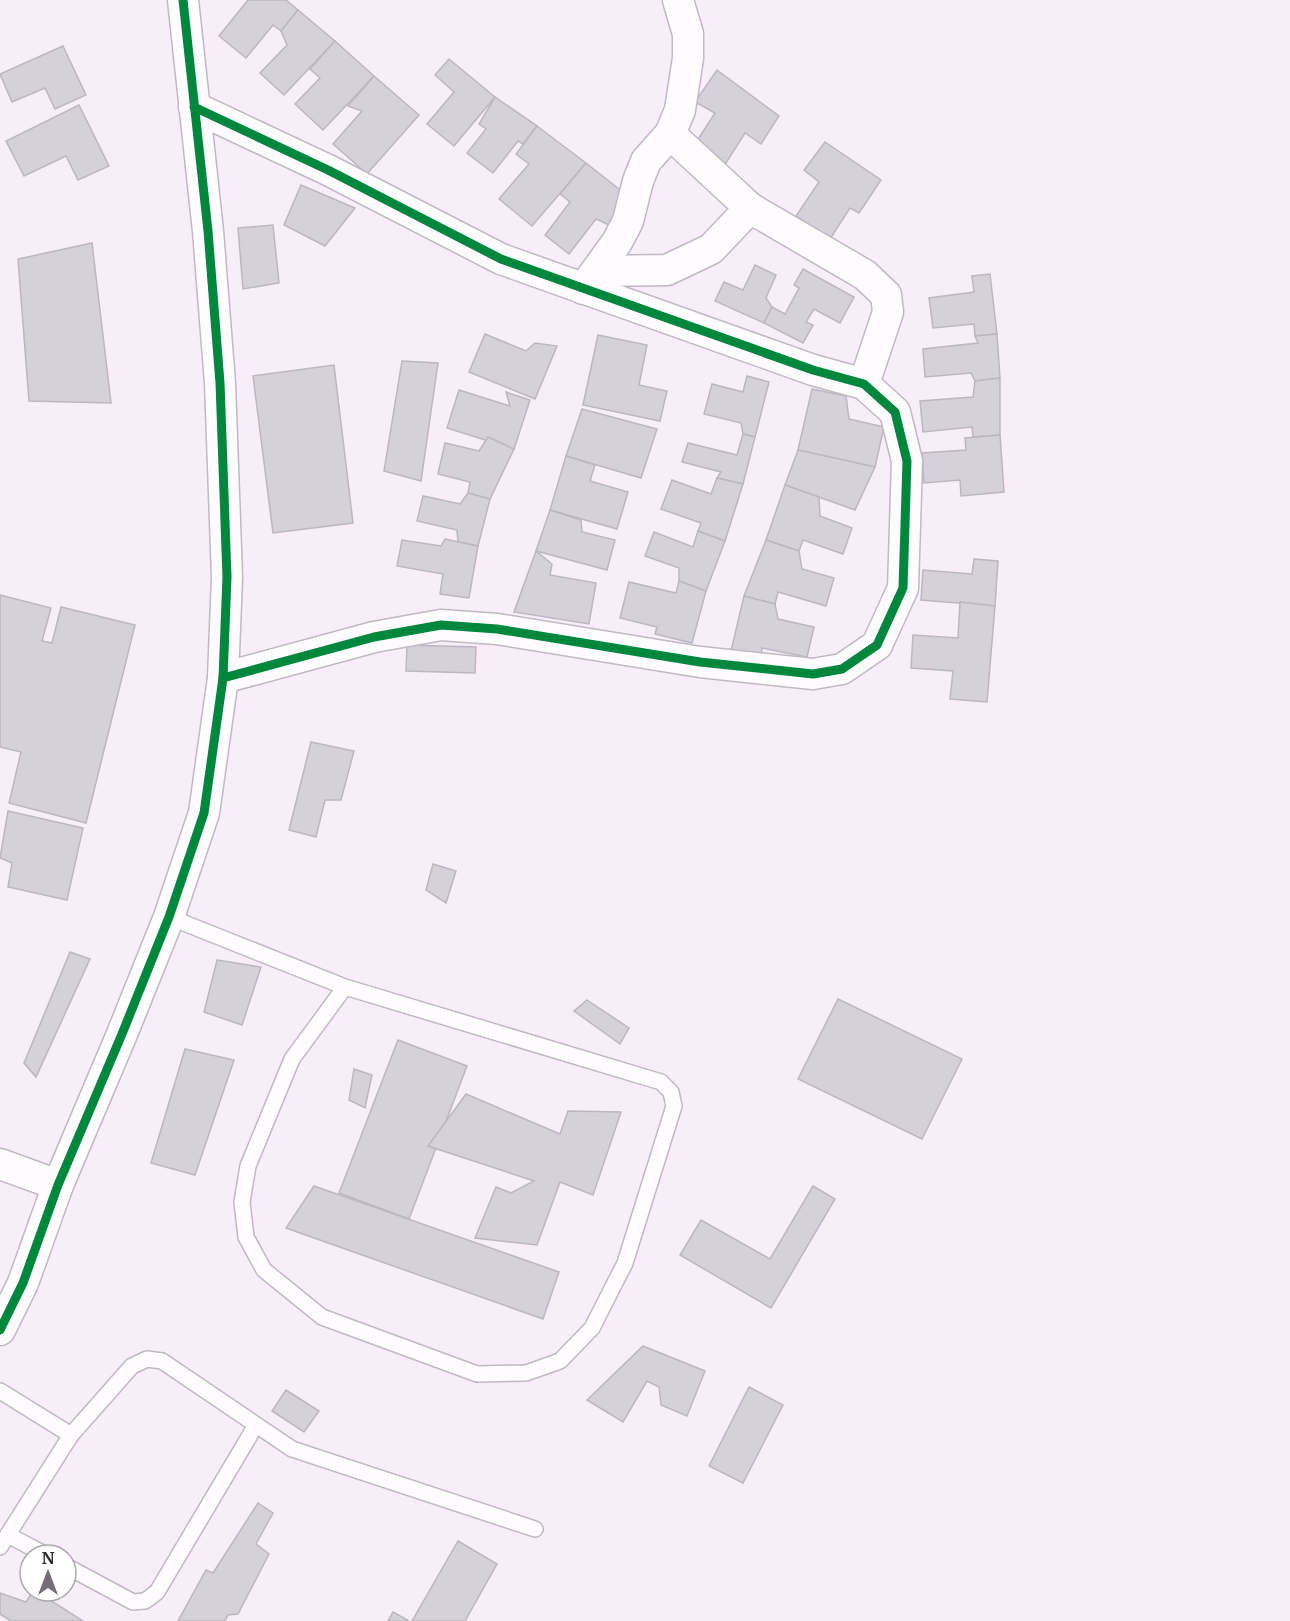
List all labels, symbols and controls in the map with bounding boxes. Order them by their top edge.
north arrow [18,1543,78,1603]
text: N [42,1548,55,1568]

